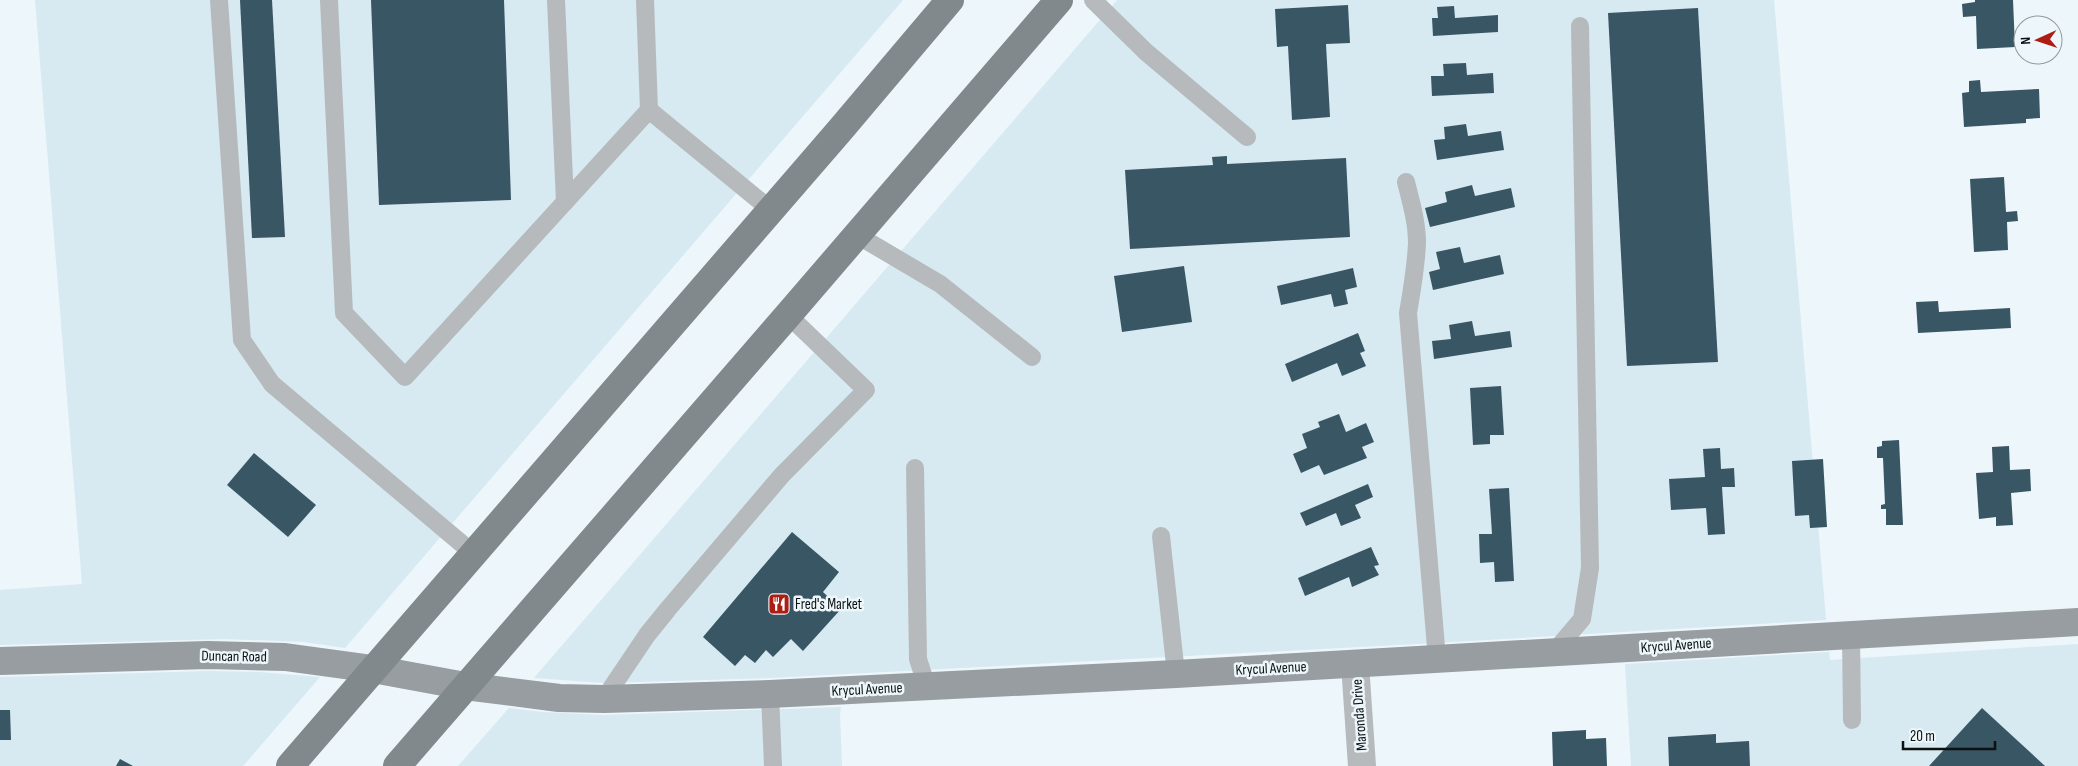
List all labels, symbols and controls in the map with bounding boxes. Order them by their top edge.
north arrow [2013,15,2063,65]
text: N [2017,36,2034,45]
restaurant icon: Fred's Market [767,592,791,616]
place label: Fred's Market [795,595,863,614]
street label: Krycul Avenue [1640,634,1712,657]
street label: Duncan Road [201,646,267,667]
street label: Krycul Avenue [1235,657,1307,680]
street label: Krycul Avenue [831,678,903,701]
street label: Maronda Drive [1348,678,1371,752]
scale bar [1903,718,1996,750]
text: 20 m [1910,727,1935,746]

